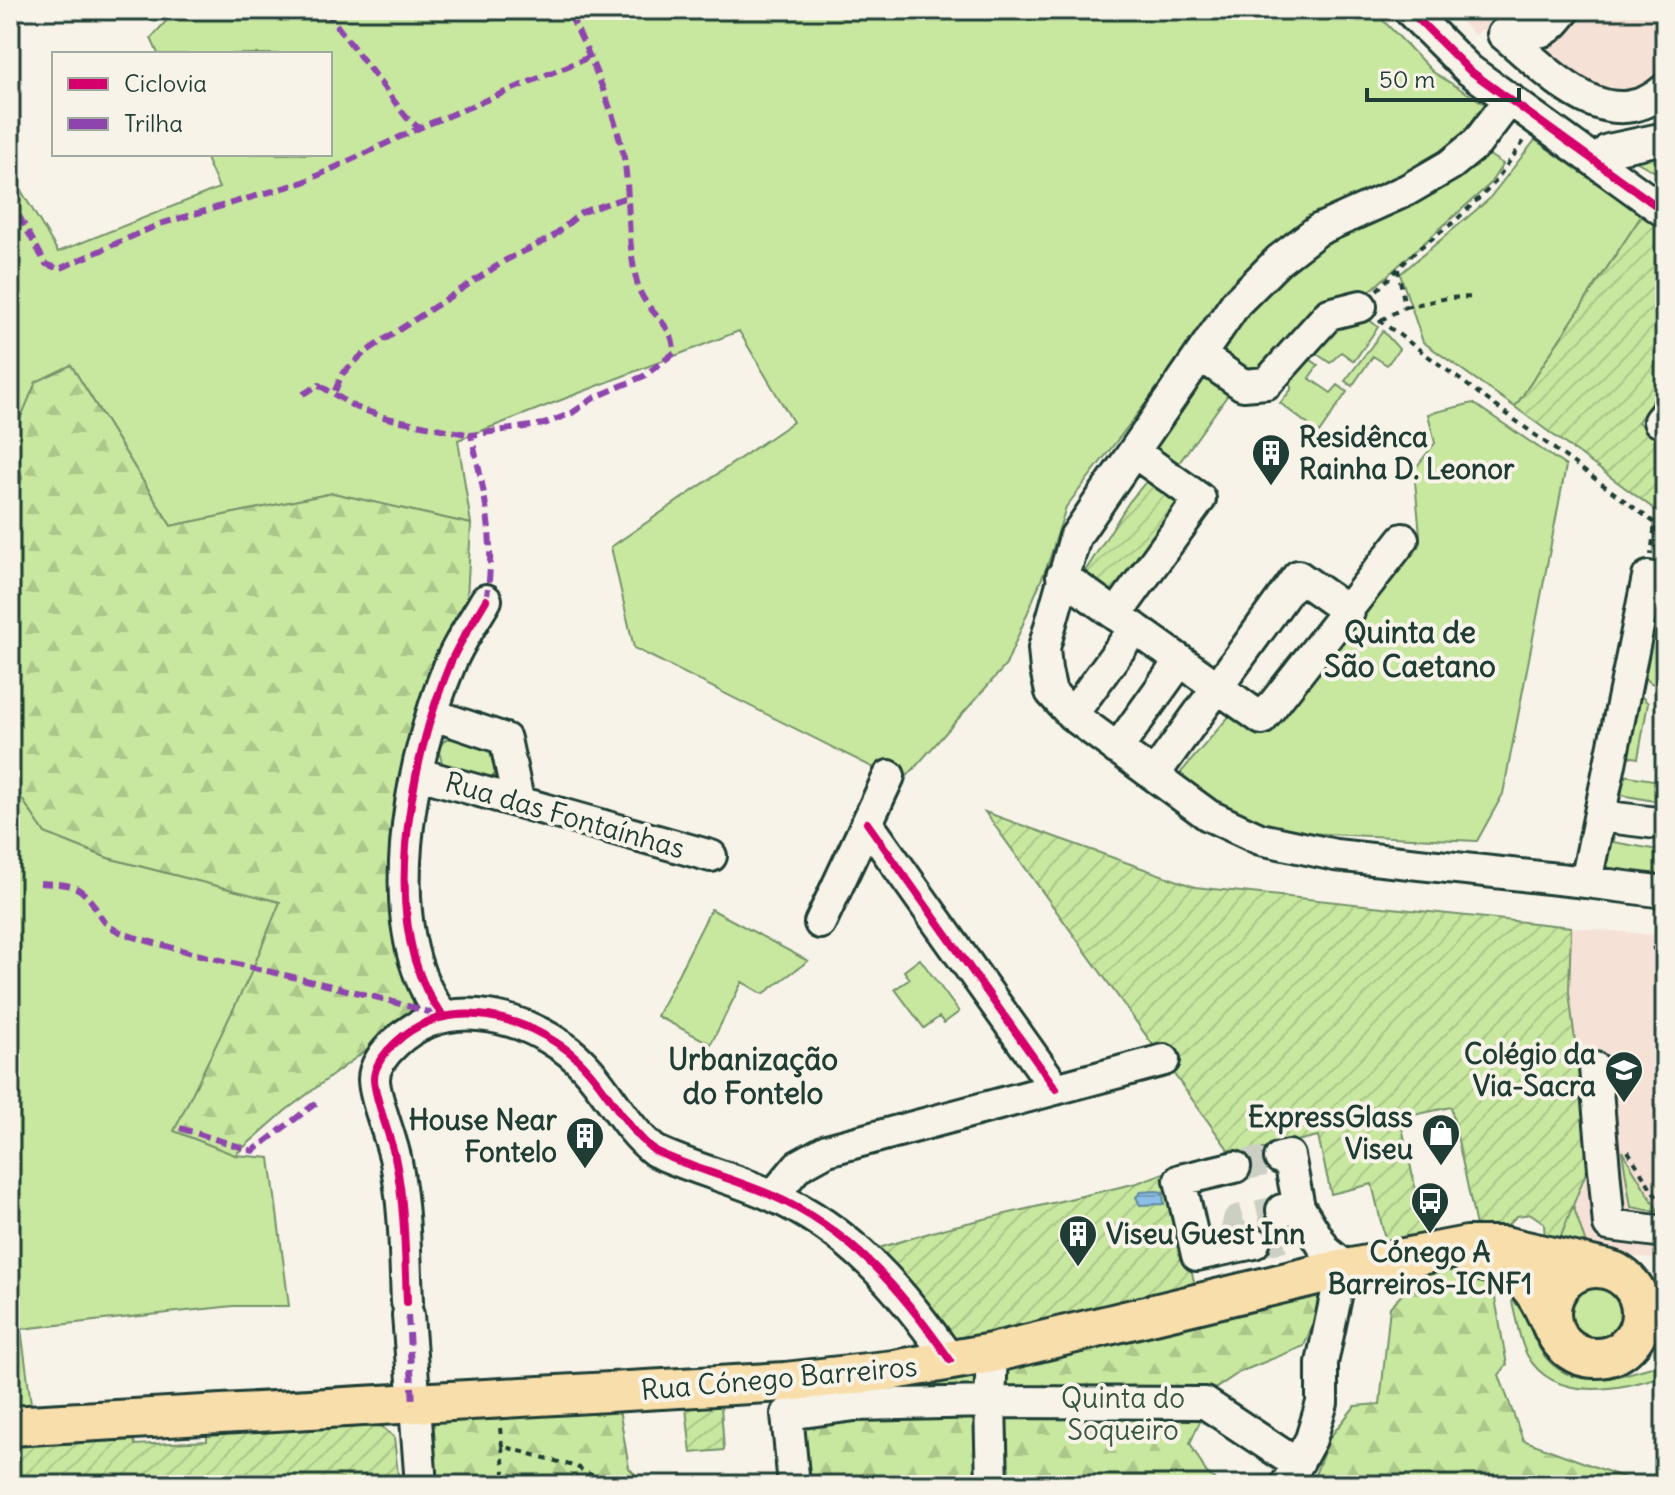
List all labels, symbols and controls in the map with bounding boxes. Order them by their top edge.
legend [52,52,332,156]
scale bar [1367,52,1519,102]
text: 50 m [1379,64,1435,94]
text: Ciclovia [124,68,207,98]
text: Trilha [124,108,183,138]
place label: Residênca Rainha D. Leonor [1299,419,1515,487]
building icon: Residênca Rainha D. Leonor [1250,432,1292,487]
district label: Quinta de São Caetano [1324,613,1496,685]
street label: Rua das Fontaínhas [441,764,689,866]
place label: Colégio da Via-Sacra [1464,1036,1596,1104]
district label: Urbanização do Fontelo [668,1040,838,1112]
school or university icon: Colégio da Via-Sacra [1603,1049,1645,1104]
place label: ExpressGlass Viseu [1248,1099,1413,1167]
place label: House Near Fontelo [409,1102,558,1170]
shop icon: ExpressGlass Viseu [1420,1112,1462,1167]
building icon: House Near Fontelo [564,1115,606,1170]
bus stop icon: Cónego A Barreiros-ICNF1 [1409,1180,1451,1235]
building icon: Viseu Guest Inn [1057,1213,1099,1268]
place label: Viseu Guest Inn [1106,1216,1305,1252]
place label: Cónego A Barreiros-ICNF1 [1328,1234,1532,1302]
street label: Rua Cónego Barreiros [639,1348,919,1408]
park label: Quinta do Soqueiro [1061,1380,1185,1448]

